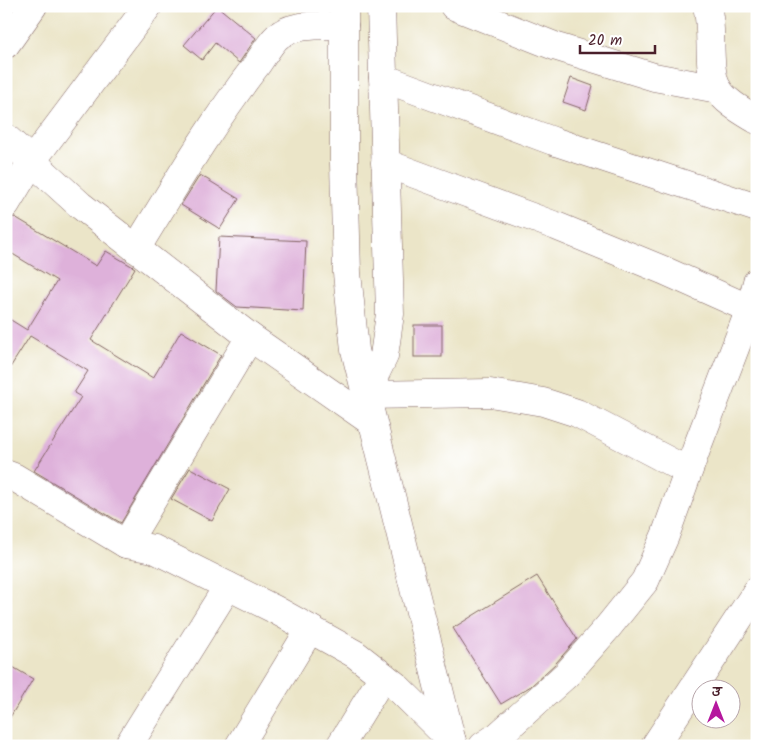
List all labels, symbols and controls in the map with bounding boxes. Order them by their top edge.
scale bar [580,22,656,54]
text: 20 m [588,29,622,53]
north arrow [690,680,740,730]
text: उ [712,681,724,703]

